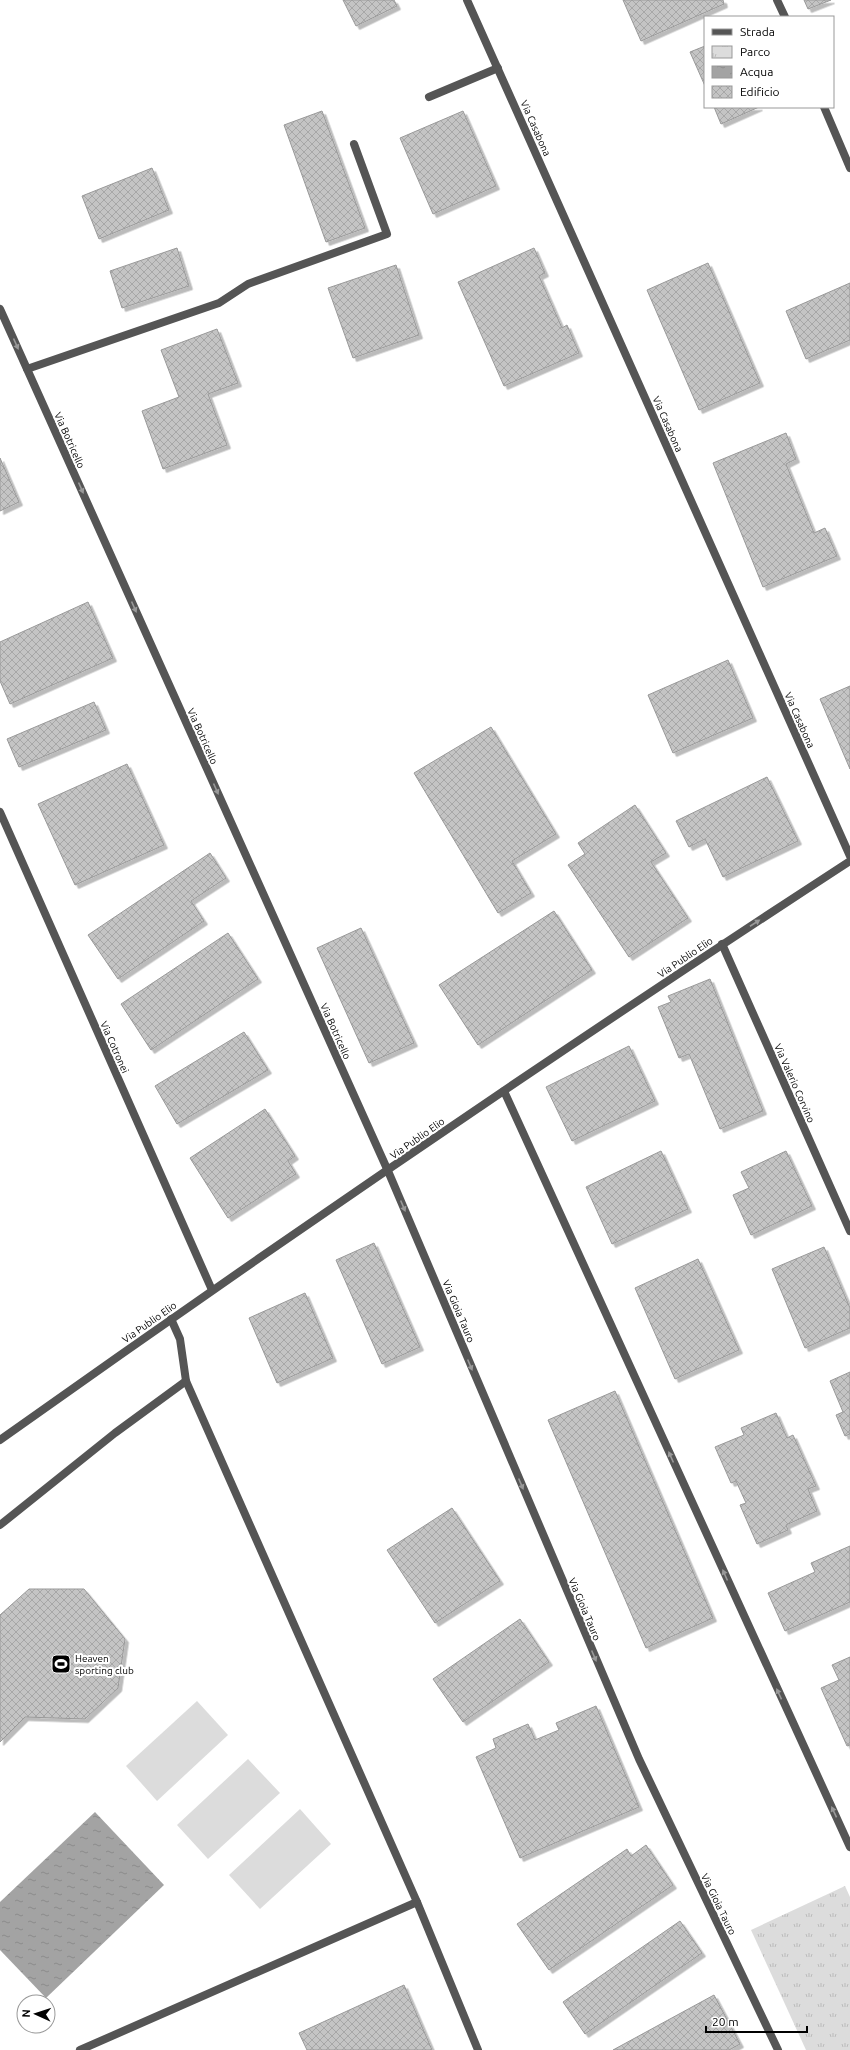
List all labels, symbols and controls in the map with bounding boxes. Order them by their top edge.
legend [704,16,834,108]
text: Strada [740,25,775,38]
text: Parco [740,45,770,58]
text: Acqua [740,65,773,78]
text: Edificio [740,85,780,98]
street label: Via Casabona [518,99,553,158]
one-way arrow [13,339,19,350]
street label: Via Casabona [650,395,685,454]
street label: Via Botricello [52,411,87,470]
one-way arrow [78,483,84,494]
one-way arrow [131,601,137,613]
street label: Via Casabona [782,691,817,750]
street label: Via Botricello [185,707,220,766]
one-way arrow [213,784,219,795]
one-way arrow [750,919,760,927]
street label: Via Publio Elio [656,935,715,980]
street label: Via Botricello [318,1002,353,1061]
street label: Via Cotronei [98,1020,131,1075]
street label: Via Valerio Corvino [772,1042,817,1124]
street label: Via Publio Elio [388,1116,447,1161]
one-way arrow [401,1201,407,1213]
street label: Via Gioia Tauro [440,1278,477,1344]
street label: Via Publio Elio [120,1300,179,1345]
one-way arrow [468,1359,474,1371]
one-way arrow [668,1452,674,1463]
one-way arrow [519,1479,525,1491]
one-way arrow [722,1570,728,1581]
street label: Via Gioia Tauro [566,1576,603,1642]
one-way arrow [591,1650,597,1661]
sports icon: Heaven sporting club [50,1653,72,1675]
place label: Heaven sporting club [75,1653,134,1676]
one-way arrow [776,1688,782,1699]
one-way arrow [831,1806,837,1817]
street label: Via Gioia Tauro [699,1872,738,1937]
north arrow [16,1994,56,2034]
scale bar [706,2008,807,2034]
text: N [20,2009,32,2018]
text: 20 m [712,2015,739,2028]

